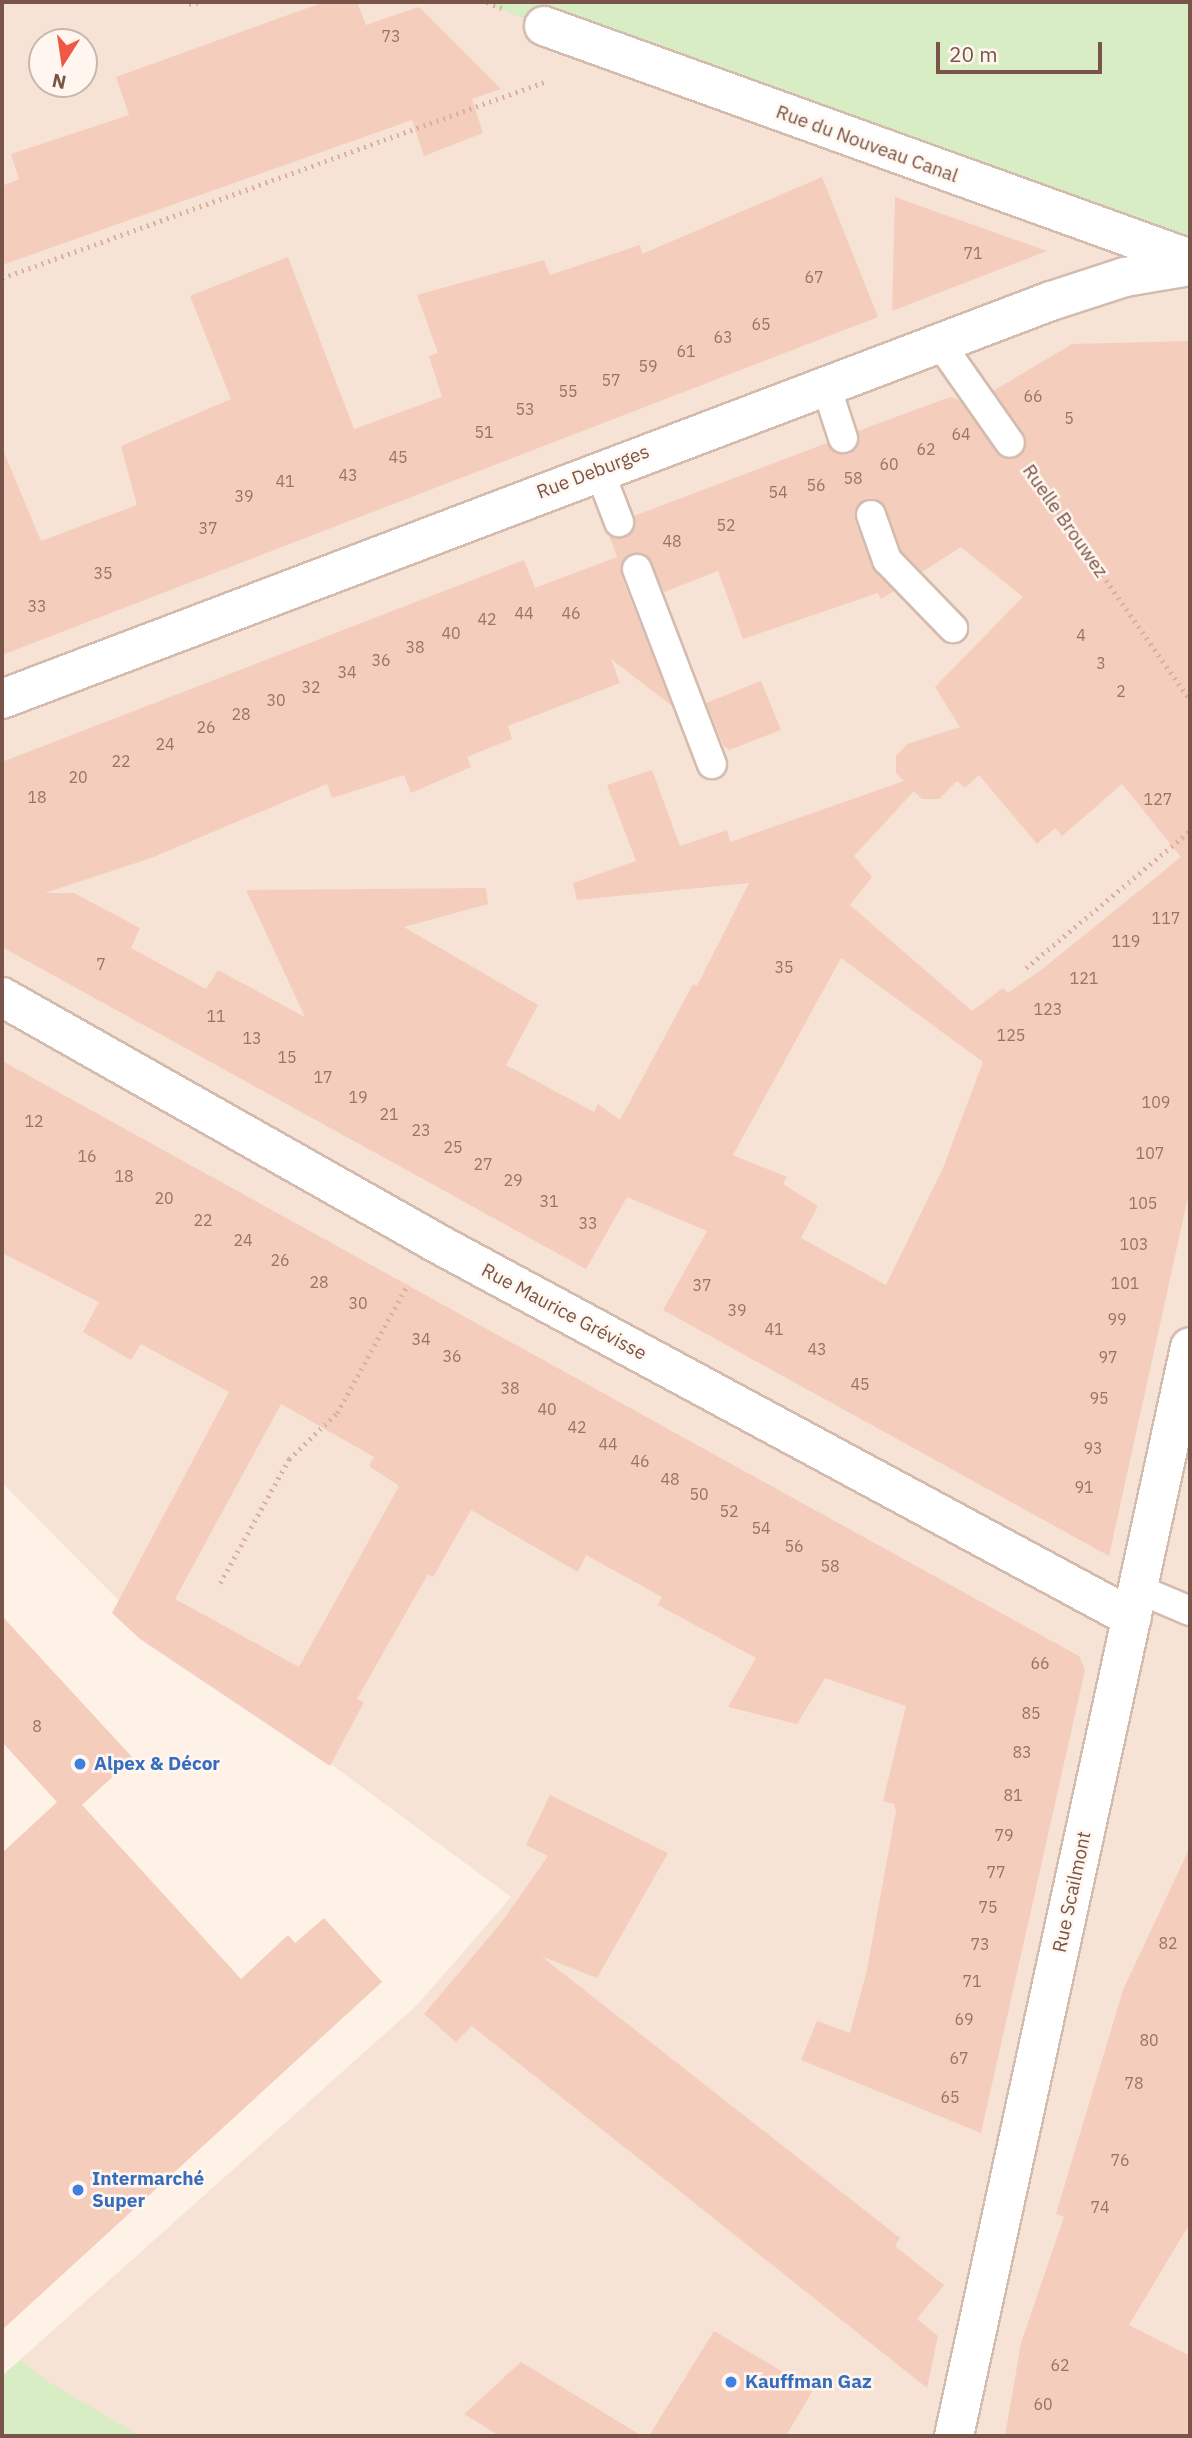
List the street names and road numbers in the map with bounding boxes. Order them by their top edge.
street label: Rue du Nouveau Canal [773,100,961,188]
street label: Rue Deburges [533,440,653,504]
street label: Ruelle Brouwez [1018,460,1112,582]
street label: Rue Maurice Grévisse [478,1259,650,1365]
street label: Rue Scailmont [1048,1829,1096,1955]

